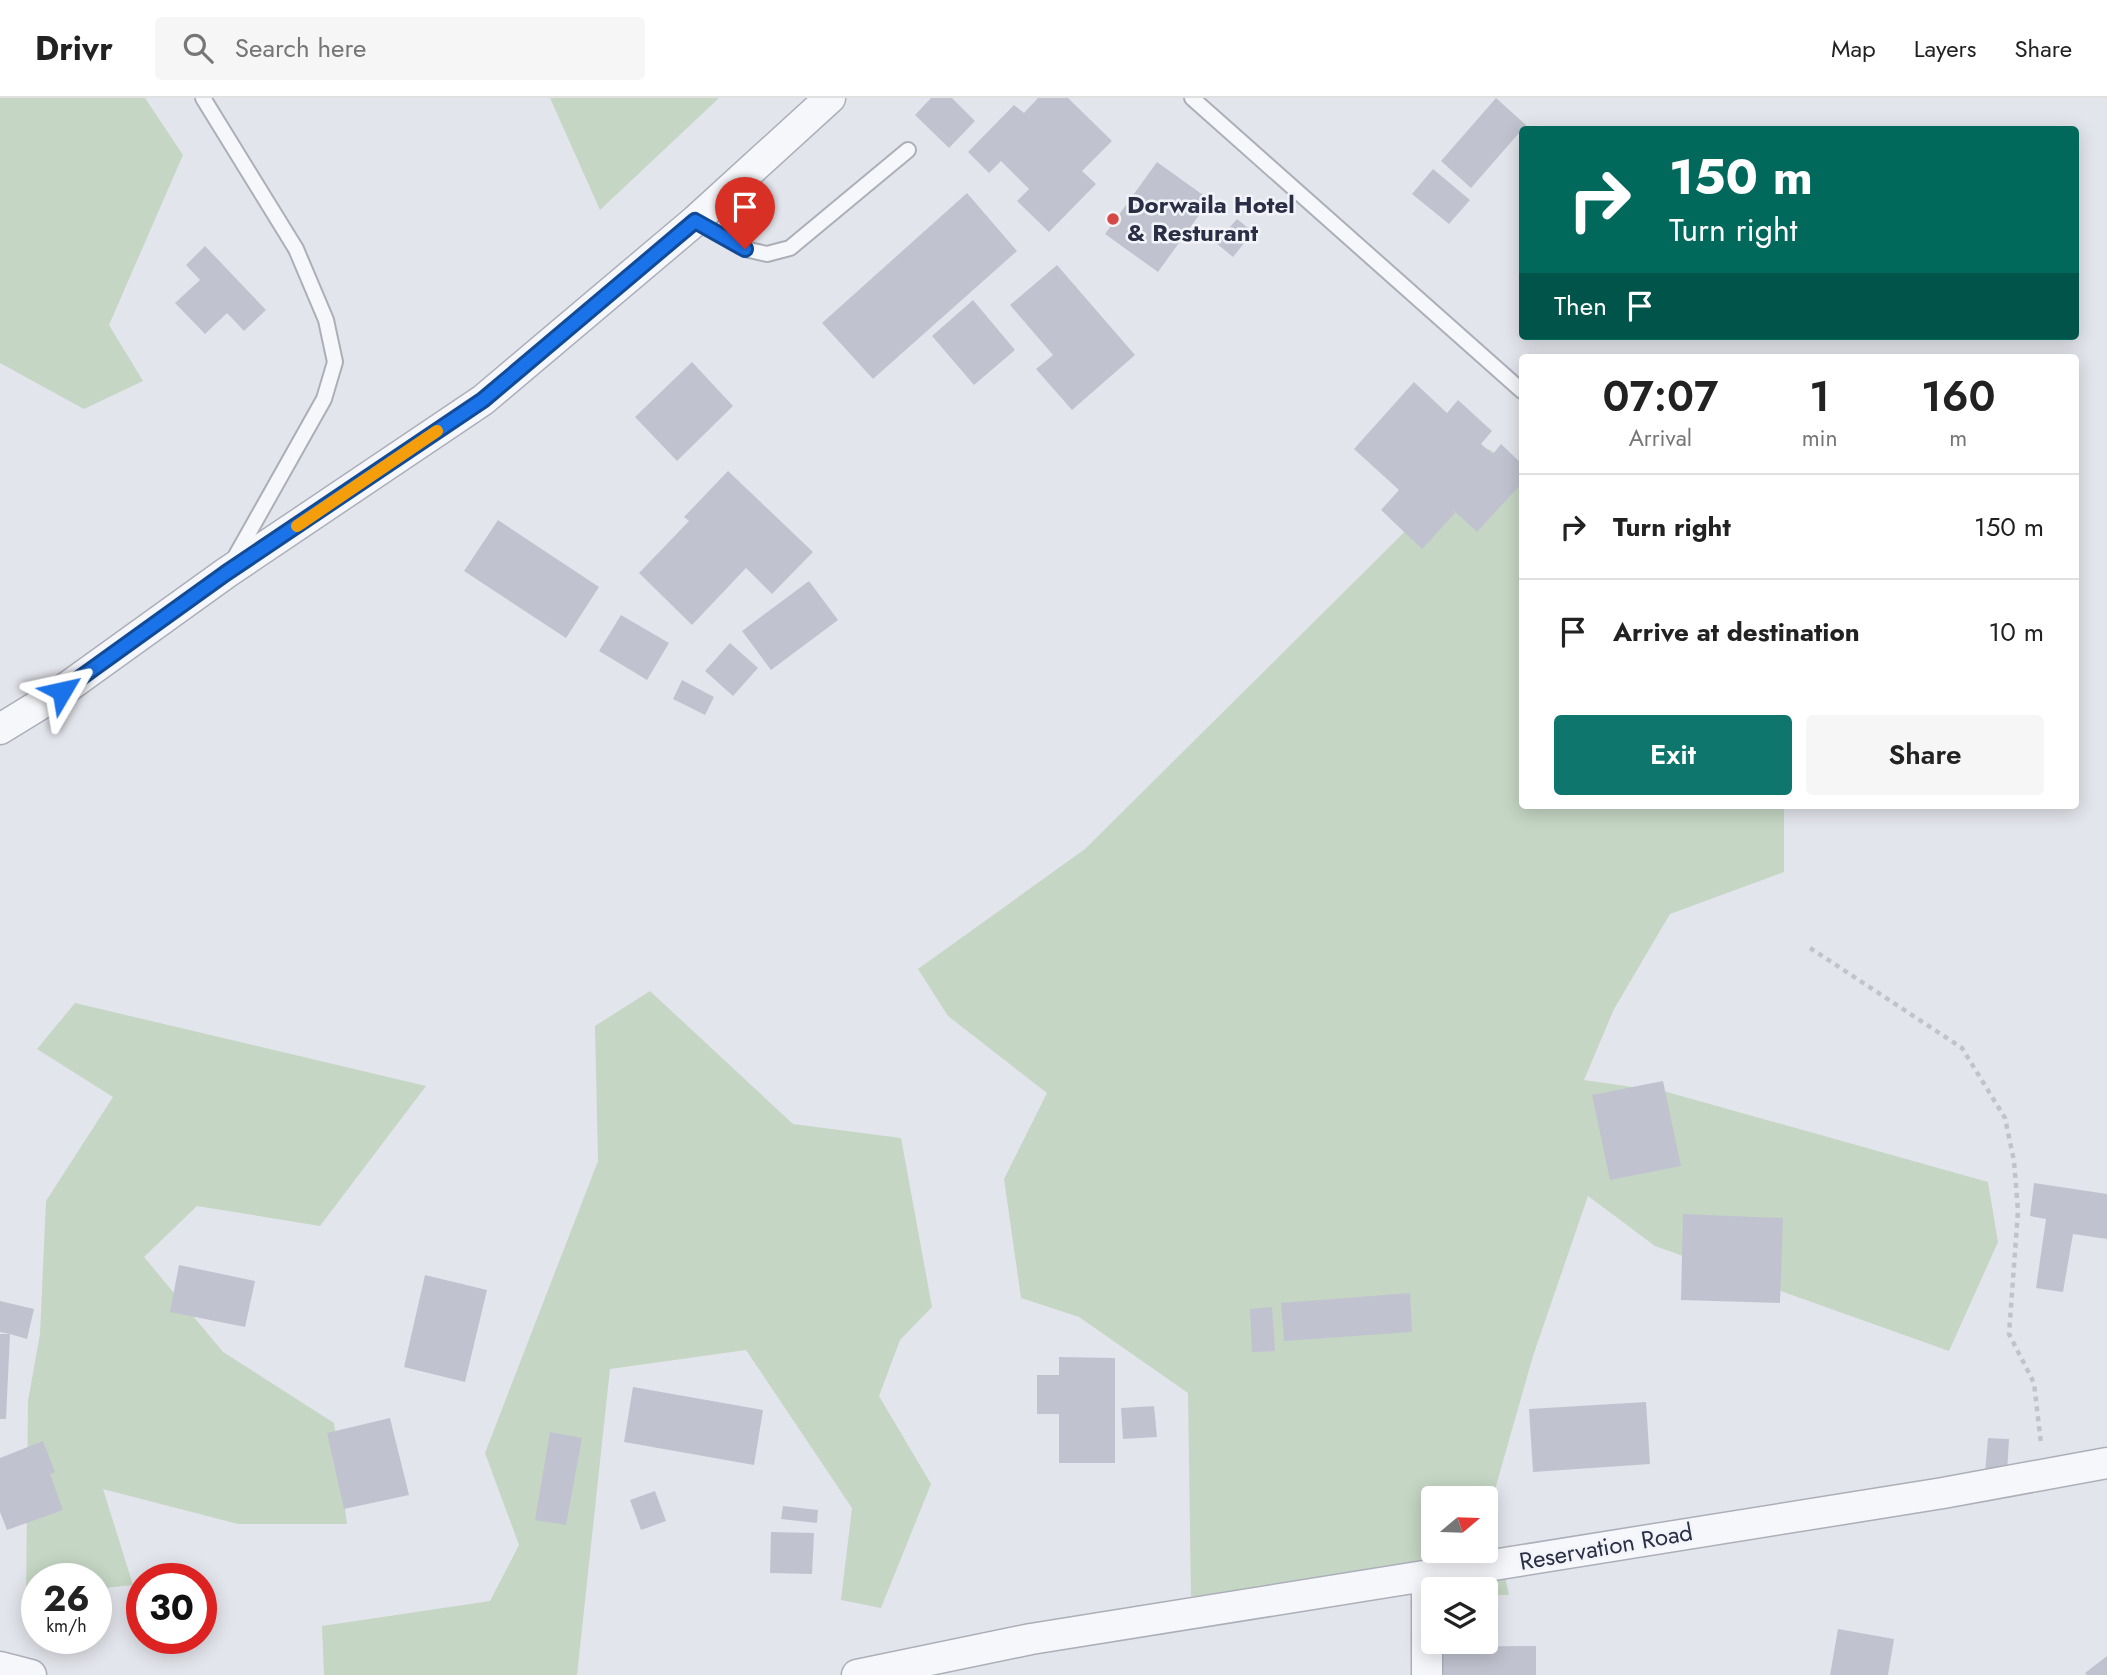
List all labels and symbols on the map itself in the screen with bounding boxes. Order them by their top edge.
pin [715,177,775,249]
place label: Dorwaila Hotel & Resturant [1127,187,1295,250]
marker: Dorwaila Hotel & Resturant [1105,211,1121,227]
position arrow [25,654,99,728]
north arrow [1421,1486,1498,1563]
street label: Reservation Road [1516,1514,1695,1579]
speed limit sign: 30 [126,1563,217,1654]

